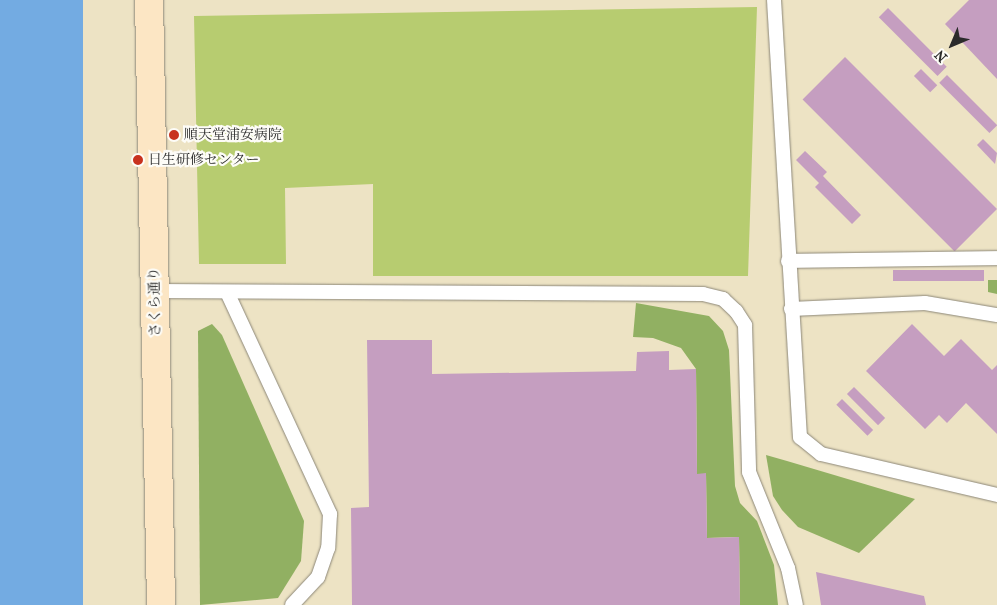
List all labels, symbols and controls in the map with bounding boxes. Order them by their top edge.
north arrow [927,20,977,70]
text: N [931,46,951,66]
place label: 順天堂浦安病院 [184,127,282,143]
marker: 順天堂浦安病院 [168,129,180,141]
place label: 日生研修センター [148,152,260,168]
marker: 日生研修センター [132,154,144,166]
street label: さくら通り [146,267,164,337]

